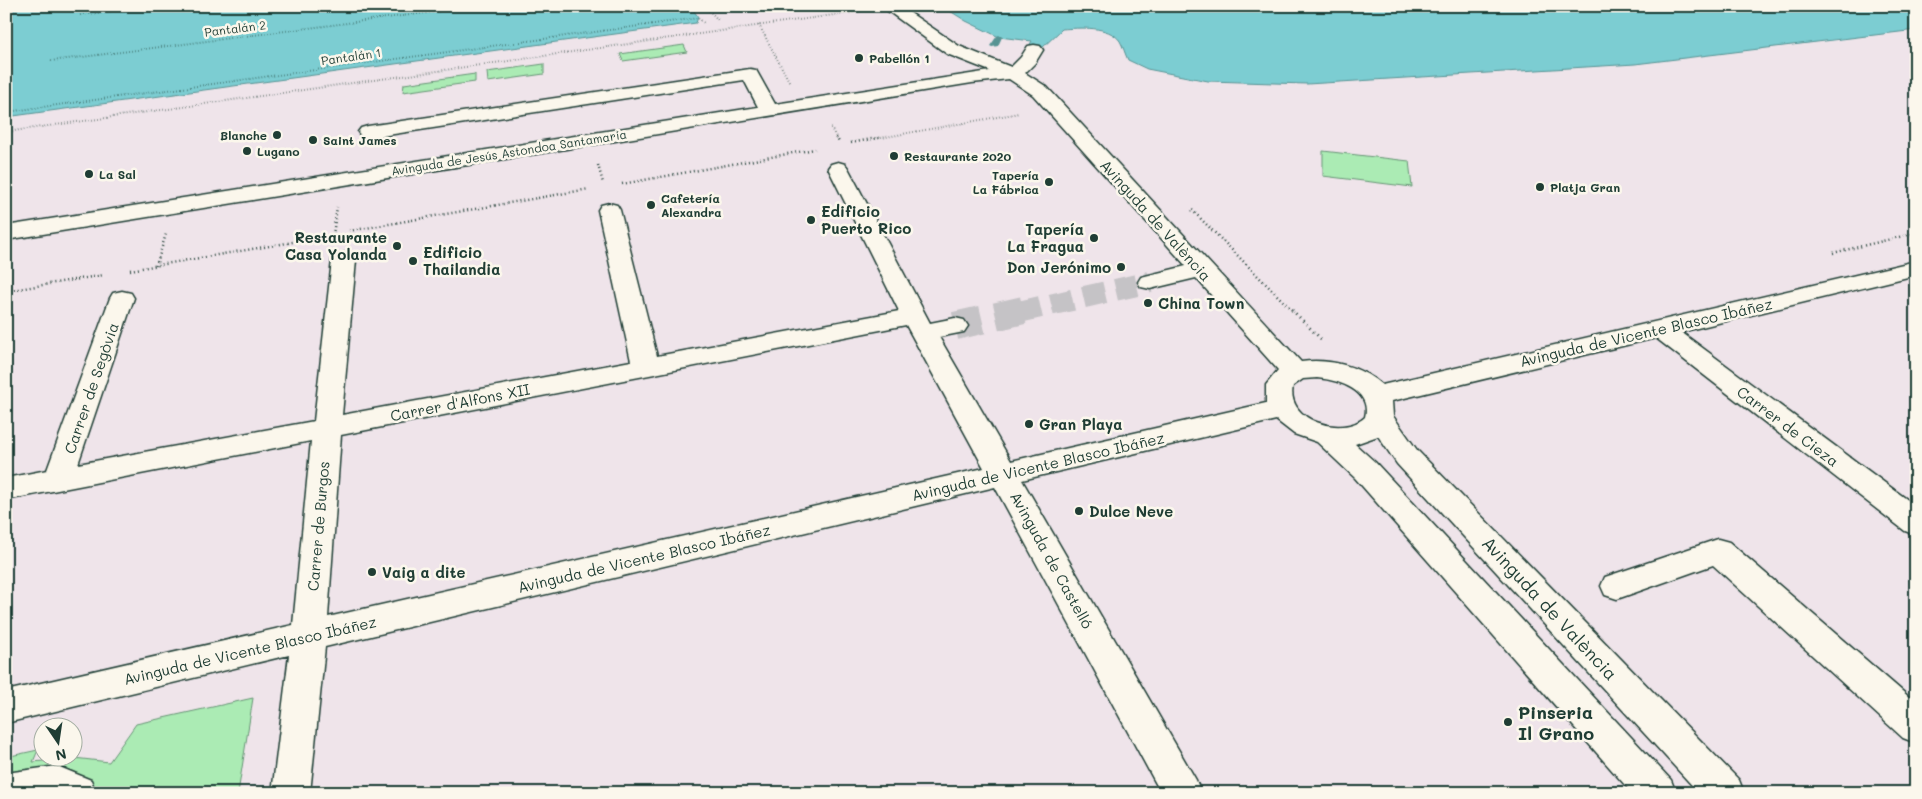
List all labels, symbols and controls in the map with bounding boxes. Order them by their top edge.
street label: Pantalán 2 [203,16,267,40]
street label: Pantalán 1 [320,44,382,68]
place label: Pabellón 1 [869,50,930,66]
marker: Pabellón 1 [853,52,865,64]
street label: Avinguda de Jesús Astondoa Santamaría [390,125,628,179]
place label: Blanche [220,127,267,143]
marker: Blanche [271,129,283,141]
place label: Saint James [323,132,396,148]
marker: Saint James [307,134,319,146]
place label: Lugano [257,143,300,159]
marker: Lugano [241,145,253,157]
place label: Restaurante 2020 [904,148,1012,164]
marker: Restaurante 2020 [888,150,900,162]
street label: Avinguda de València [1096,155,1216,285]
place label: La Sal [99,166,136,182]
place label: Tapería La Fábrica [973,167,1039,197]
marker: La Sal [83,168,95,180]
marker: Tapería La Fábrica [1043,176,1055,188]
place label: Platja Gran [1550,179,1620,195]
marker: Platja Gran [1534,181,1546,193]
place label: Cafetería Alexandra [661,190,722,220]
marker: Cafetería Alexandra [645,199,657,211]
place label: Edificio Puerto Rico [821,201,911,238]
marker: Edificio Puerto Rico [805,214,817,226]
place label: Tapería La Fragua [1007,219,1084,256]
place label: Restaurante Casa Yolanda [285,227,387,264]
marker: Tapería La Fragua [1088,232,1100,244]
marker: Restaurante Casa Yolanda [391,240,403,252]
place label: Edificio Thailandia [423,242,501,279]
marker: Edificio Thailandia [407,255,419,267]
place label: Don Jerónimo [1007,257,1111,277]
marker: Don Jerónimo [1115,261,1127,273]
place label: China Town [1158,293,1244,313]
street label: Avinguda de Vicente Blasco Ibáñez [1518,293,1774,371]
marker: China Town [1142,297,1154,309]
street label: Carrer de Segòvia [59,320,123,456]
street label: Carrer d'Alfons XII [388,379,532,425]
street label: Carrer de Cieza [1733,381,1843,471]
place label: Gran Playa [1039,414,1122,434]
marker: Gran Playa [1023,418,1035,430]
street label: Avinguda de Vicente Blasco Ibáñez [910,427,1166,505]
street label: Carrer de Burgos [302,460,334,592]
street label: Avinguda de Castelló [1006,488,1098,632]
place label: Dulce Neve [1089,501,1173,521]
marker: Dulce Neve [1073,505,1085,517]
street label: Avinguda de Vicente Blasco Ibáñez [516,519,772,597]
street label: Avinguda de València [1477,531,1623,685]
place label: Vaig a dite [382,562,465,582]
marker: Vaig a dite [366,566,378,578]
street label: Avinguda de Vicente Blasco Ibáñez [122,611,378,689]
place label: Pinseria Il Grano [1518,700,1594,745]
north arrow [32,716,82,766]
marker: Pinseria Il Grano [1502,716,1514,728]
text: N [54,745,68,766]

